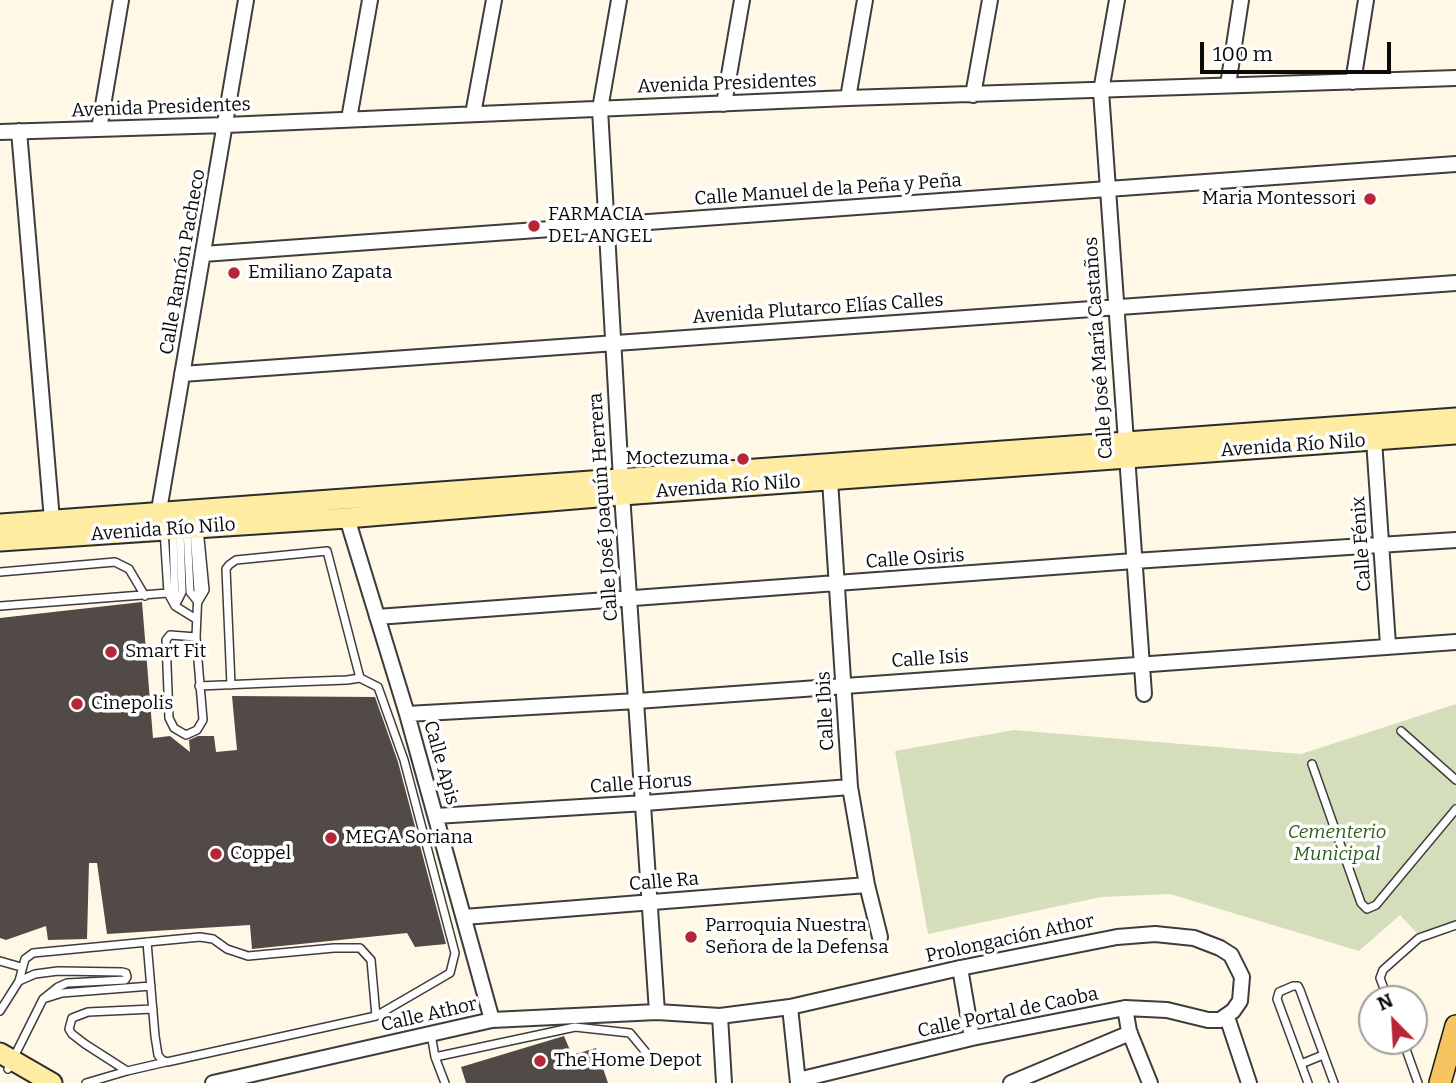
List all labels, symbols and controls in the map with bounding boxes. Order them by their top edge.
scale bar [1204,28,1395,72]
text: 100 m [1213,41,1273,67]
street label: Avenida Presidentes [637,69,817,99]
street label: Avenida Presidentes [71,93,251,123]
street label: Calle Ramón Pacheco [155,167,211,357]
street label: Calle Manuel de la Peña y Peña [694,169,962,211]
place label: Maria Montessori [1202,188,1356,210]
marker: Maria Montessori [1362,191,1378,207]
place label: FARMACIA DEL ANGEL [548,204,652,248]
marker: FARMACIA DEL ANGEL [526,218,542,234]
street label: Calle José María Castaños [1080,236,1118,460]
place label: Emiliano Zapata [248,262,392,284]
marker: Emiliano Zapata [226,265,242,281]
street label: Avenida Plutarco Elías Calles [692,289,944,329]
street label: Calle José Joaquín Herrera [585,392,623,622]
street label: Avenida Río Nilo [1220,430,1366,462]
place label: Moctezuma [626,448,729,470]
marker: Moctezuma [735,451,751,467]
street label: Avenida Río Nilo [655,471,801,503]
street label: Calle Fénix [1347,496,1377,592]
street label: Avenida Río Nilo [90,514,236,546]
street label: Calle Osiris [865,544,965,574]
place label: Smart Fit [125,641,206,663]
marker: Smart Fit [103,644,119,660]
street label: Calle Isis [891,645,969,673]
street label: Calle Ibis [813,671,839,751]
place label: Cinepolis [91,693,173,715]
marker: Cinepolis [69,696,85,712]
street label: Calle Apis [418,718,464,808]
street label: Calle Horus [589,769,693,799]
park label: Cementerio Municipal [1288,822,1386,866]
place label: MEGA Soriana [345,827,473,849]
marker: MEGA Soriana [323,830,339,846]
place label: Coppel [230,843,291,865]
marker: Coppel [208,846,224,862]
street label: Calle Ra [628,868,700,896]
street label: Prolongación Athor [924,910,1096,968]
place label: Parroquia Nuestra Señora de la Defensa [705,915,889,959]
marker: Parroquia Nuestra Señora de la Defensa [683,929,699,945]
street label: Calle Portal de Caoba [916,983,1100,1043]
north arrow [1358,985,1428,1055]
text: N [1374,989,1396,1016]
street label: Calle Athor [379,993,479,1037]
place label: The Home Depot [554,1050,702,1072]
marker: The Home Depot [532,1053,548,1069]

